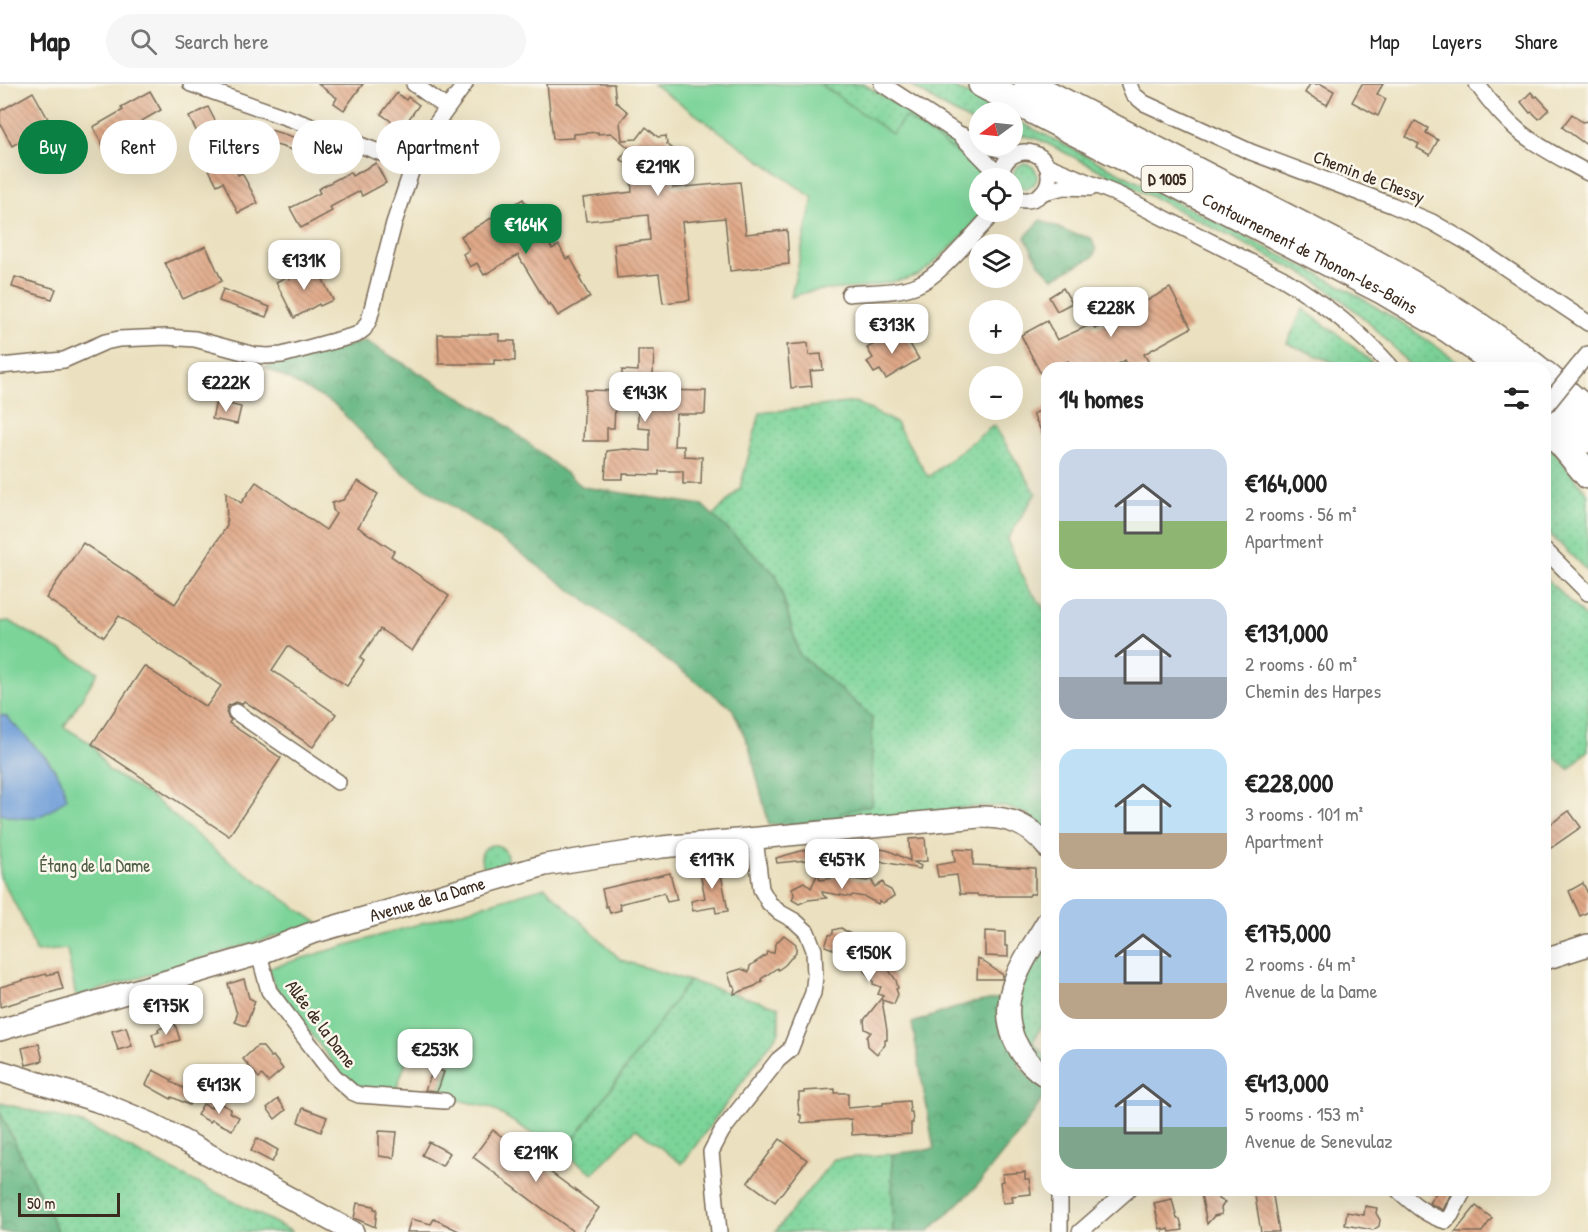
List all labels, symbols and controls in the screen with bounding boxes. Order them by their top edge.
search box [106,14,526,68]
text: Map [30,22,70,60]
icon: search [127,25,160,58]
text: Search here [175,26,269,56]
text: Map [1370,27,1399,56]
text: Layers [1432,27,1482,56]
text: Share [1515,27,1558,56]
north arrow [969,102,1023,156]
map controls [969,102,1023,420]
chip: Buy [18,120,88,174]
chip: Rent [100,120,177,174]
chip: Filters [189,120,280,174]
chip: New [292,120,364,174]
chip: Apartment [376,120,500,174]
street label: Chemin de Chessy [1310,144,1429,209]
pin: €219K [616,146,700,197]
text: €219K [636,152,680,179]
road number: D 1005 [1142,166,1192,192]
button: locate [969,168,1023,222]
street label: Contournement de Thonon-les-Bains [1198,186,1422,320]
pin: €164K [484,204,568,255]
text: €164K [505,210,547,237]
button: layers [969,234,1023,288]
pin: €131K [262,240,346,291]
text: €131K [282,246,326,273]
pin: €228K [1069,287,1153,338]
text: €228K [1087,293,1135,320]
button: + [969,300,1023,354]
pin: €313K [850,304,934,355]
text: €313K [869,310,915,337]
pin: €222K [184,362,268,413]
button: − [969,366,1023,420]
text: €222K [202,368,250,395]
pin: €143K [603,372,687,423]
text: €143K [623,378,667,405]
text: 14 homes [1059,381,1144,416]
icon: filters [1500,382,1533,415]
text: €164,000 [1245,465,1327,500]
icon: home [1107,473,1179,545]
text: 2 rooms · 56 m² [1245,500,1357,527]
text: Apartment [1245,527,1323,554]
text: €131,000 [1245,615,1328,650]
icon: home [1107,623,1179,695]
text: 2 rooms · 60 m² [1245,650,1357,677]
text: Chemin des Harpes [1245,677,1381,704]
text: €228,000 [1245,765,1333,800]
icon: home [1107,773,1179,845]
text: 3 rooms · 101 m² [1245,800,1363,827]
text: Apartment [1245,827,1323,854]
pin: €117K [670,839,754,890]
pin: €457K [800,839,884,890]
text: €117K [690,845,734,872]
text: €457K [819,845,865,872]
park label: Étang de la Dame [40,853,150,878]
street label: Avenue de la Dame [366,870,488,928]
text: €175,000 [1245,915,1331,950]
icon: home [1107,923,1179,995]
pin: €150K [827,932,911,983]
text: €150K [847,938,891,965]
text: 2 rooms · 64 m² [1245,950,1356,977]
street label: Allée de la Dame [280,975,363,1073]
text: Avenue de la Dame [1245,977,1377,1004]
pin: €175K [124,985,208,1036]
text: €175K [143,991,189,1018]
pin: €253K [393,1029,477,1080]
text: €253K [412,1035,458,1062]
pin: €413K [177,1064,261,1115]
text: €413,000 [1245,1065,1329,1100]
text: €413K [197,1070,241,1097]
icon: home [1107,1073,1179,1145]
text: 5 rooms · 153 m² [1245,1100,1364,1127]
text: Avenue de Senevulaz [1245,1127,1393,1154]
pin: €219K [494,1132,578,1183]
text: €219K [514,1138,558,1165]
scale bar [18,1190,120,1218]
text: 50 m [27,1192,56,1214]

